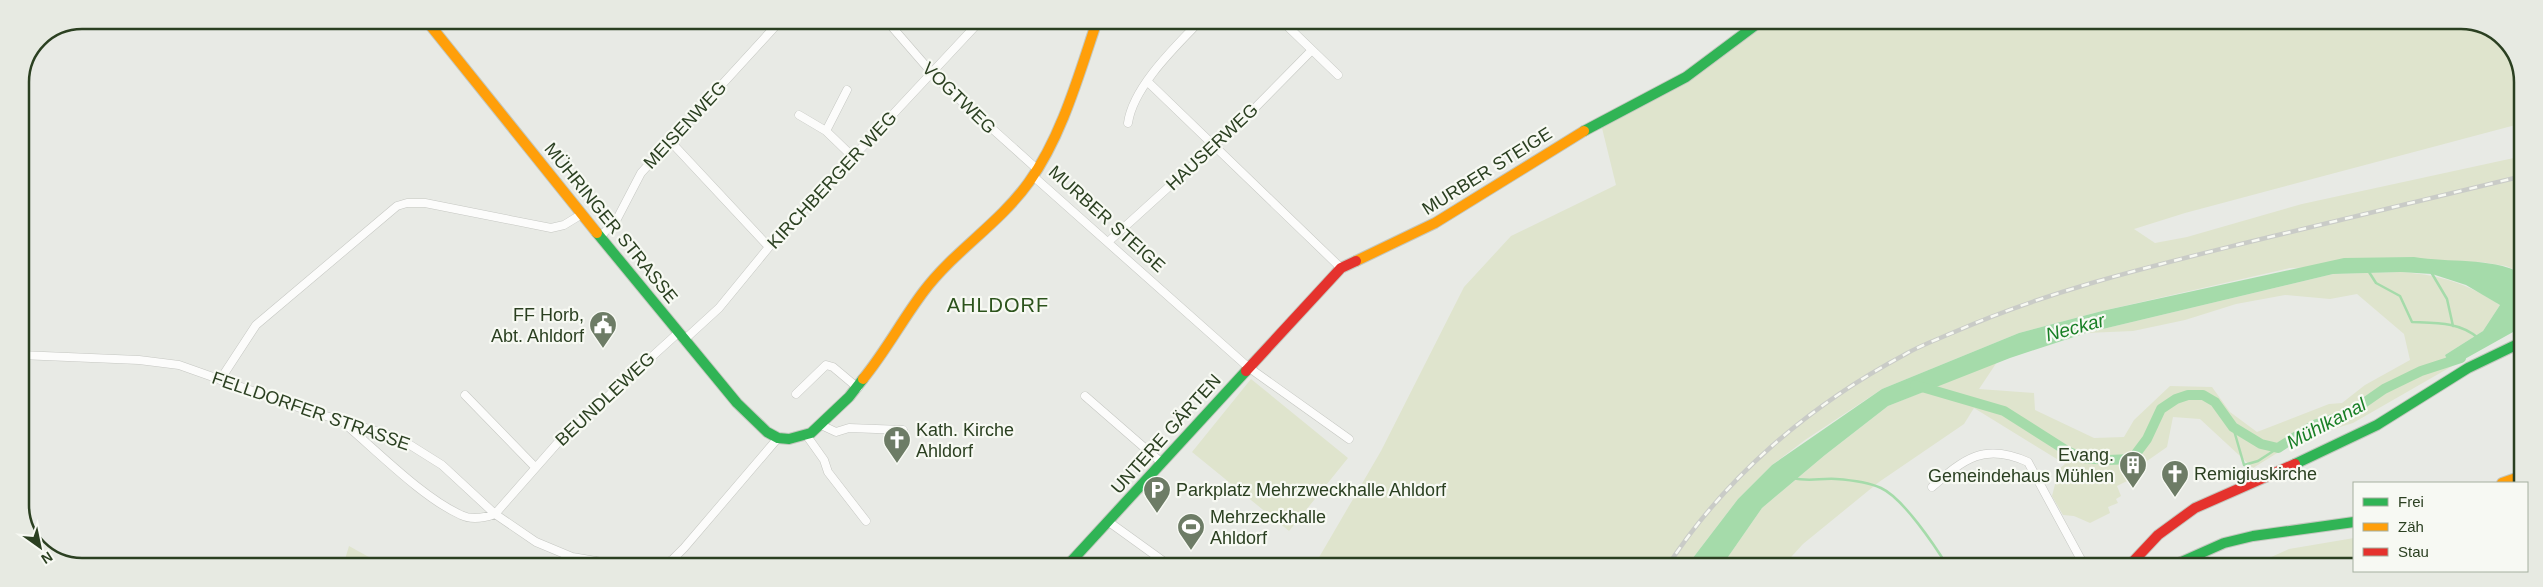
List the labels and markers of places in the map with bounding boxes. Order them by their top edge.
place label: FF Horb, Abt. Ahldorf [491,305,585,346]
public building icon: FF Horb, Abt. Ahldorf [588,310,618,349]
place label: Kath. Kirche Ahldorf [916,420,1014,461]
church icon: Kath. Kirche Ahldorf [882,425,912,464]
place label: Evang. Gemeindehaus Mühlen [1928,445,2114,486]
building icon: Evang. Gemeindehaus Mühlen [2118,450,2148,489]
church icon: Remigiuskirche [2160,459,2190,498]
place label: Remigiuskirche [2194,464,2317,484]
parking icon: Parkplatz Mehrzweckhalle Ahldorf [1142,475,1172,514]
place label: Parkplatz Mehrzweckhalle Ahldorf [1176,480,1447,500]
place label: Mehrzeckhalle Ahldorf [1210,507,1326,548]
sports icon: Mehrzeckhalle Ahldorf [1176,512,1206,551]

